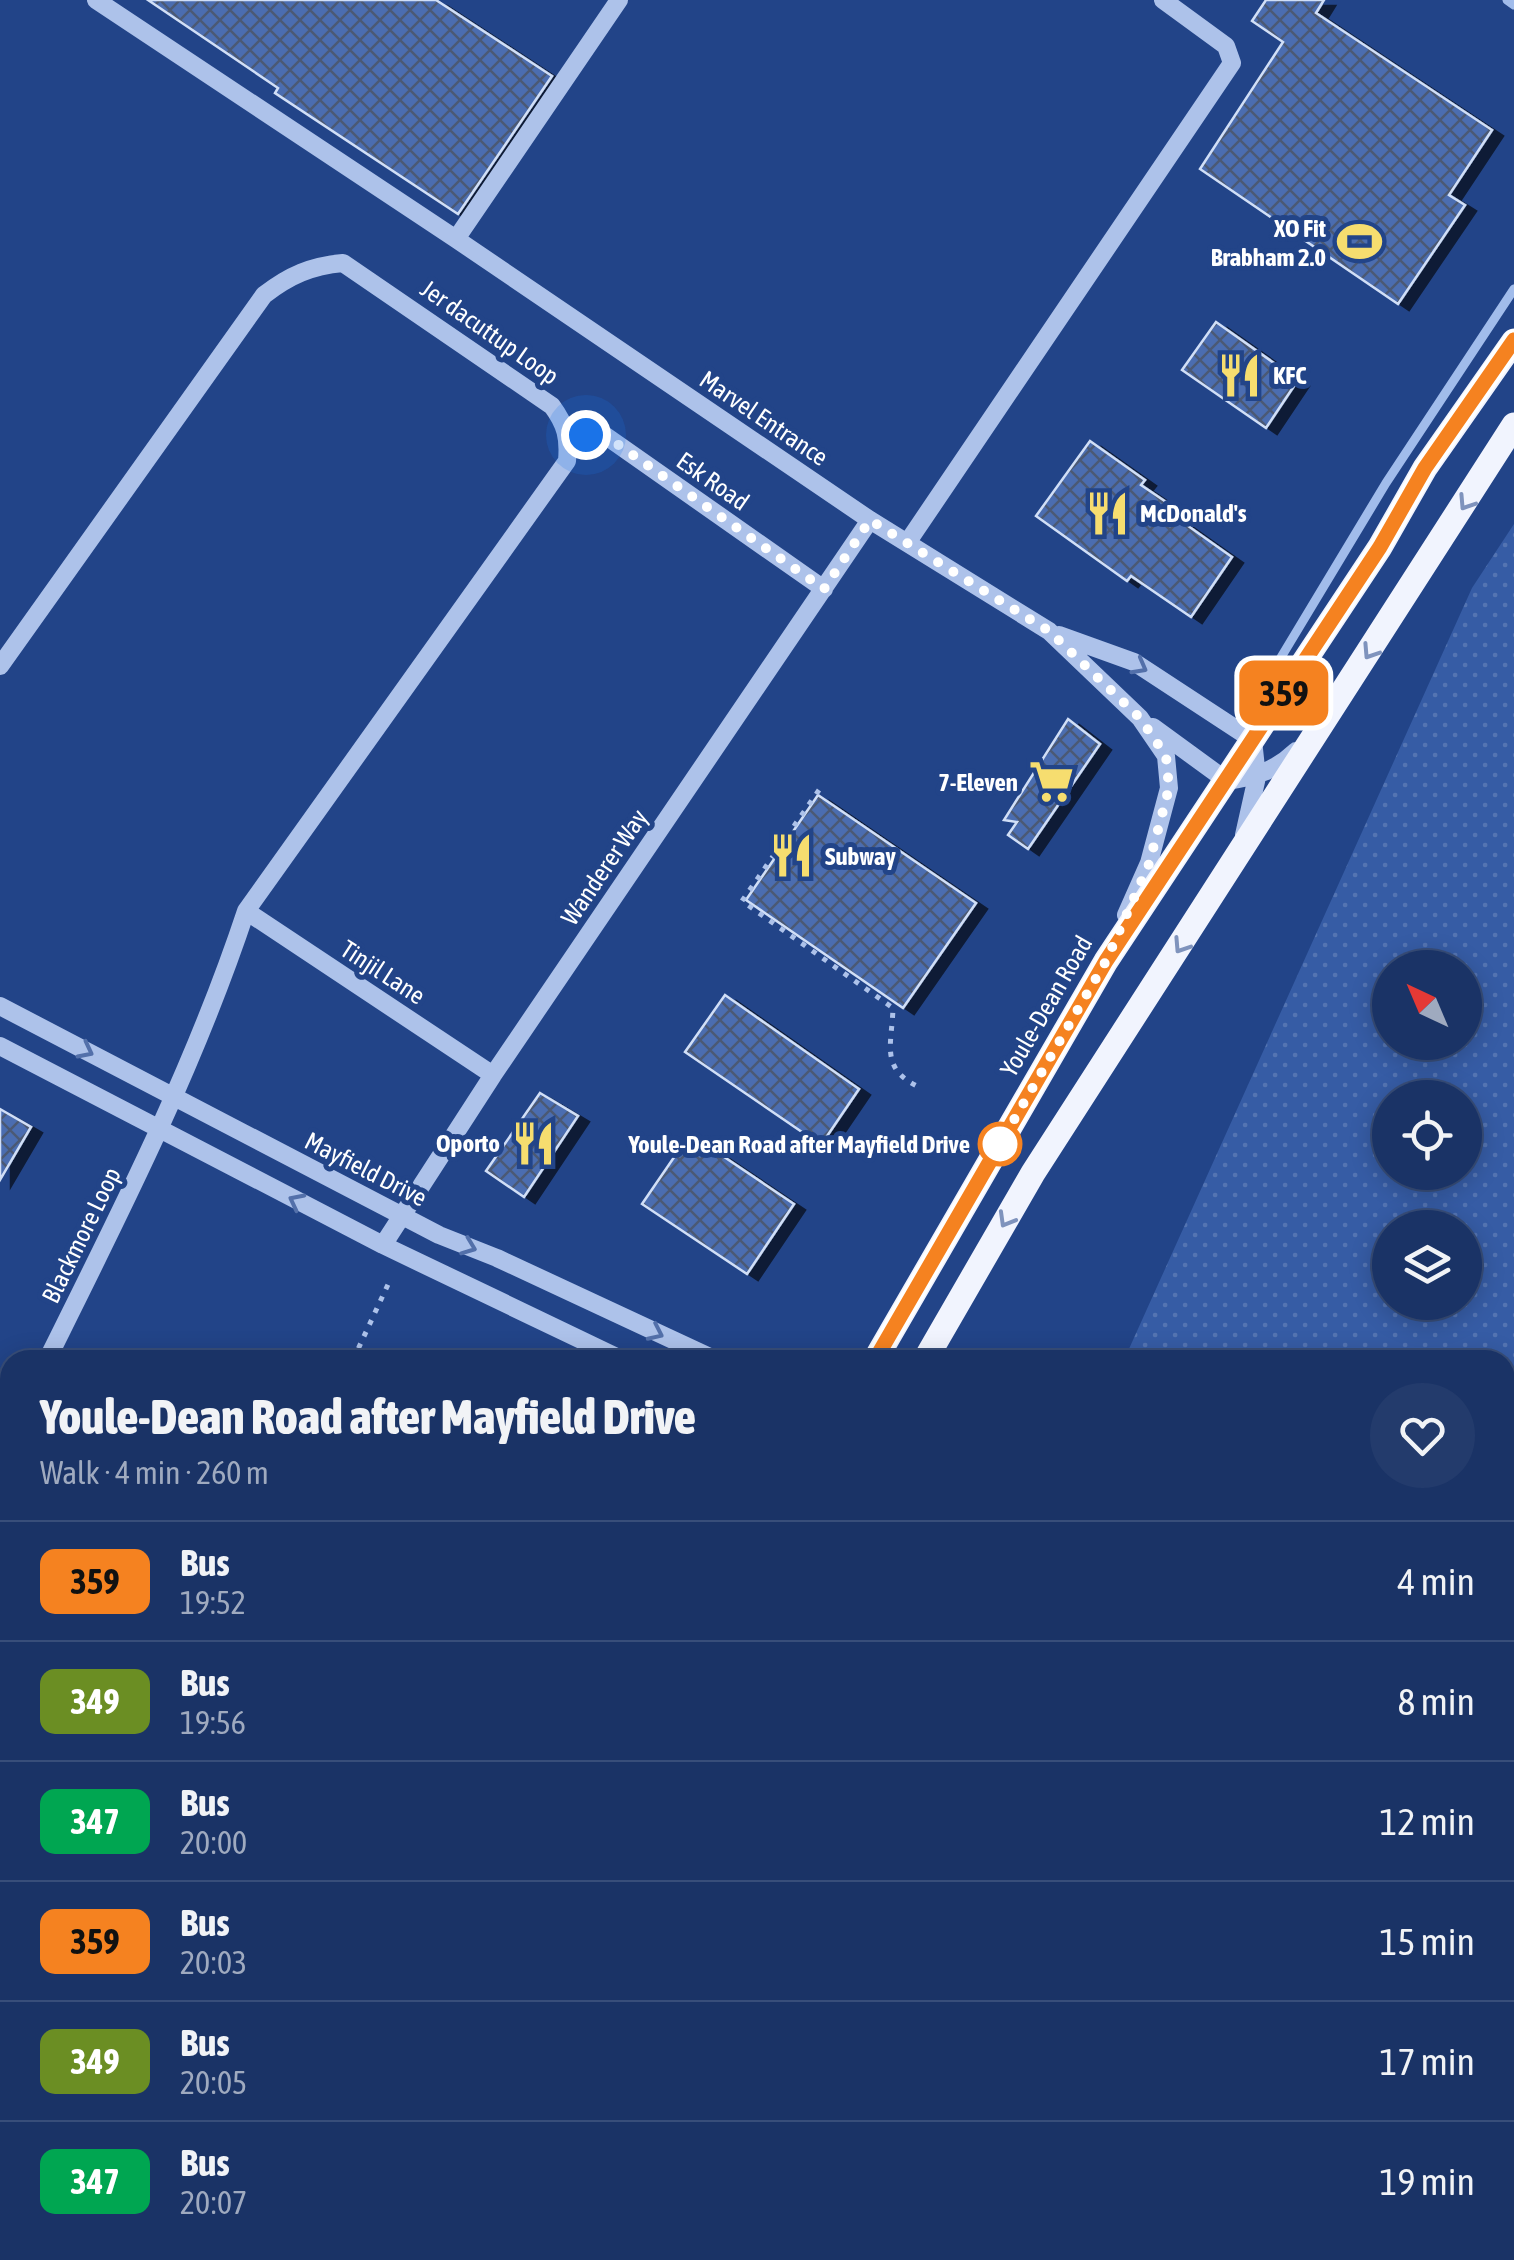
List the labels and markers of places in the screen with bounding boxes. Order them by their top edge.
place label: XO Fit Brabham 2.0 [1211,214,1327,271]
sports icon: XO Fit Brabham 2.0 [1335,218,1383,266]
restaurant icon: KFC [1216,351,1264,399]
place label: KFC [1273,361,1307,389]
restaurant icon: McDonald's [1083,489,1131,537]
place label: McDonald's [1140,499,1247,527]
supermarket icon: 7-Eleven [1027,758,1075,806]
place label: 7-Eleven [938,768,1018,796]
restaurant icon: Subway [768,832,816,880]
place label: Subway [825,842,896,870]
restaurant icon: Oporto [509,1119,557,1167]
marker: Youle-Dean Road after Mayfield Drive [979,1123,1021,1165]
place label: Oporto [436,1129,500,1157]
place label: Youle-Dean Road after Mayfield Drive [627,1130,970,1158]

